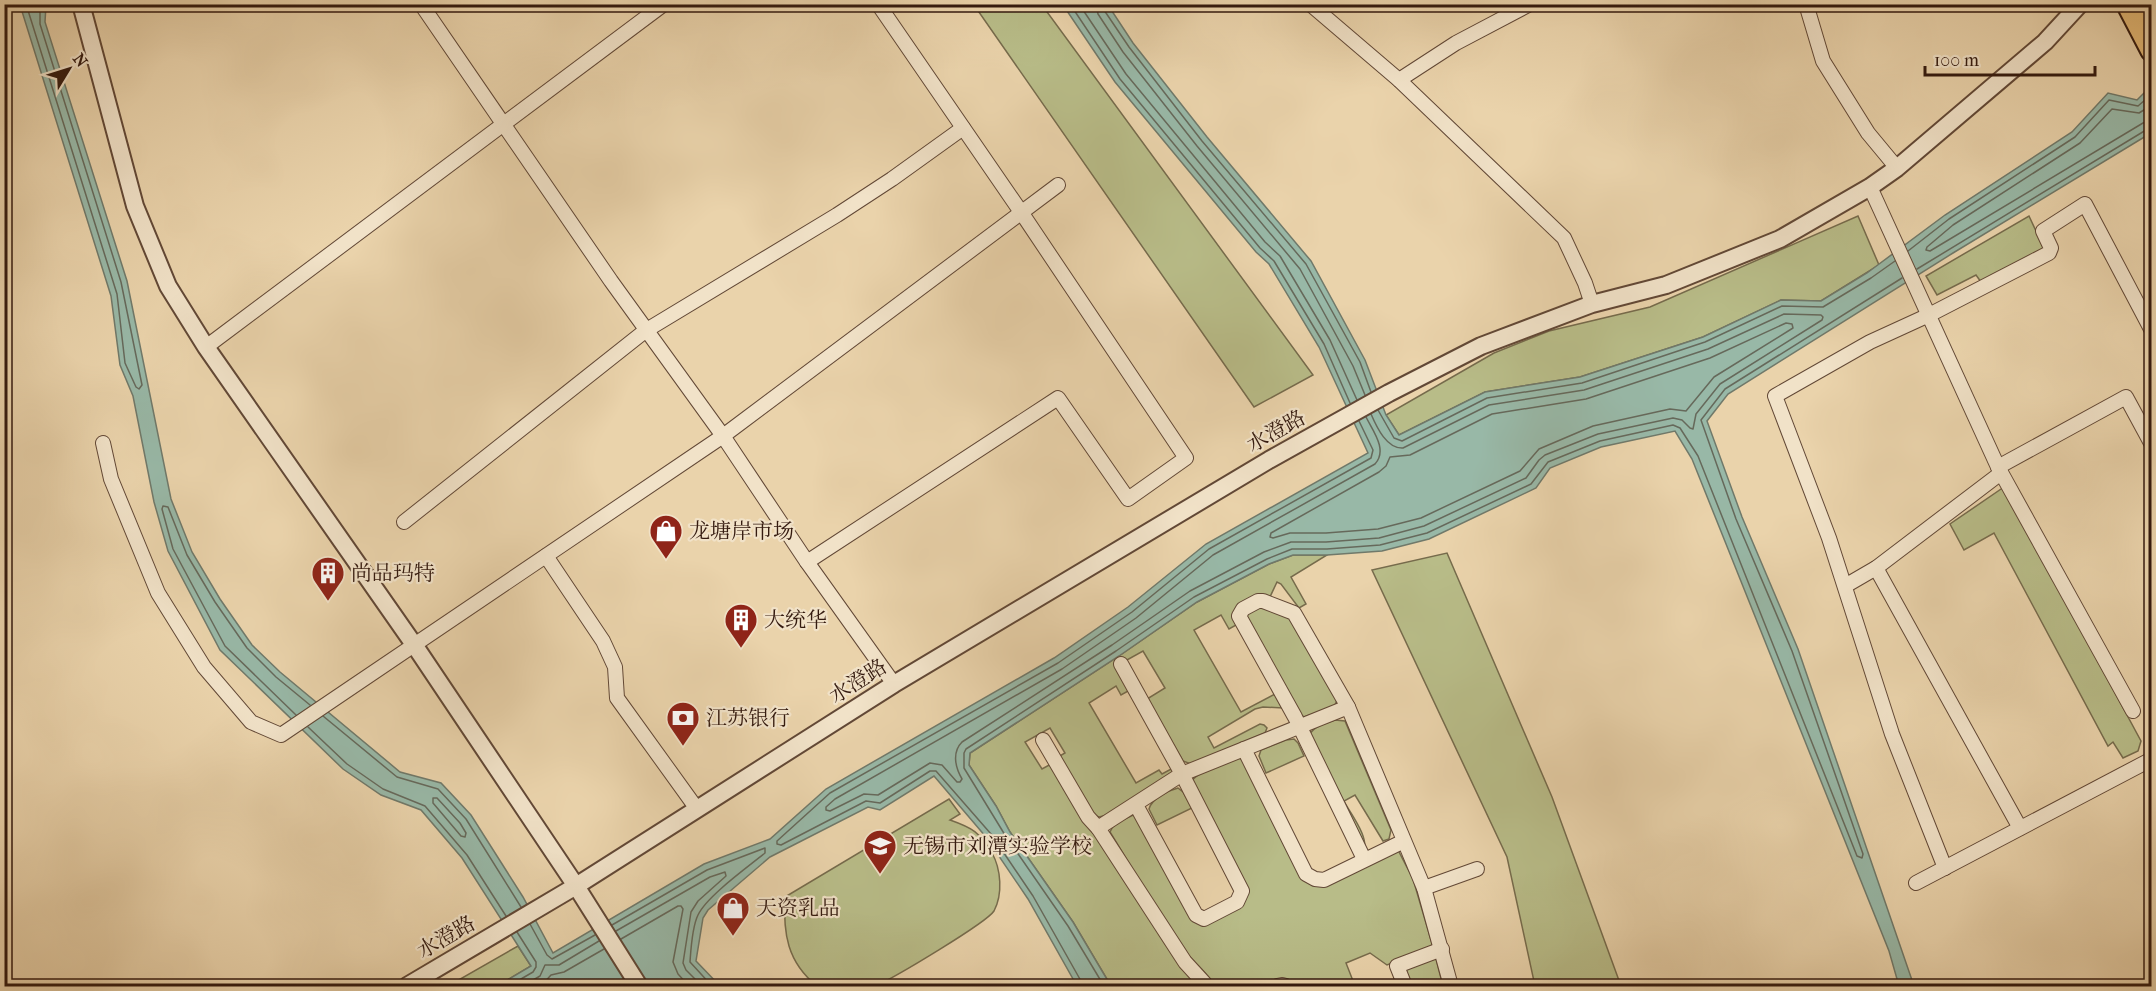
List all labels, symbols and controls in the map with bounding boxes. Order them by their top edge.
north arrow [39,39,99,99]
scale bar [1925,39,2094,77]
text: N [69,49,92,71]
text: 100 m [1934,50,1979,71]
street label: 水澄路 [1243,405,1309,457]
shop icon: 龙塘岸市场 [648,513,684,560]
place label: 龙塘岸市场 [689,519,794,543]
building icon: 尚品玛特 [310,555,346,602]
place label: 尚品玛特 [351,561,435,585]
building icon: 大统华 [723,602,759,649]
place label: 大统华 [764,608,827,632]
street label: 水澄路 [825,654,891,708]
bank icon: 江苏银行 [665,700,701,747]
place label: 江苏银行 [706,706,790,730]
school or university icon: 无锡市刘潭实验学校 [862,828,898,875]
place label: 无锡市刘潭实验学校 [903,834,1092,858]
shop icon: 天资乳品 [715,890,751,937]
place label: 天资乳品 [756,896,840,920]
street label: 水澄路 [413,911,479,963]

